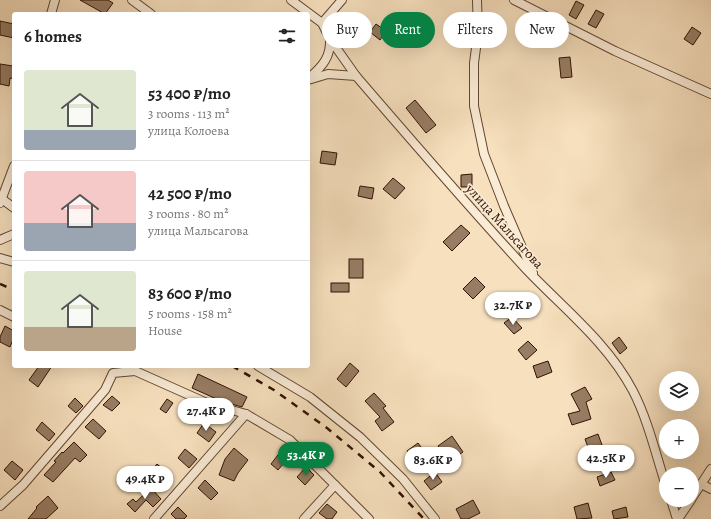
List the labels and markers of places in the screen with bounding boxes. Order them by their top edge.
pin: 32.7K ₽ [476,292,550,326]
pin: 27.4K ₽ [169,398,243,432]
pin: 53.4K ₽ [269,442,343,476]
pin: 42.5K ₽ [569,445,643,479]
pin: 83.6K ₽ [396,447,470,481]
pin: 49.4K ₽ [108,466,182,500]

